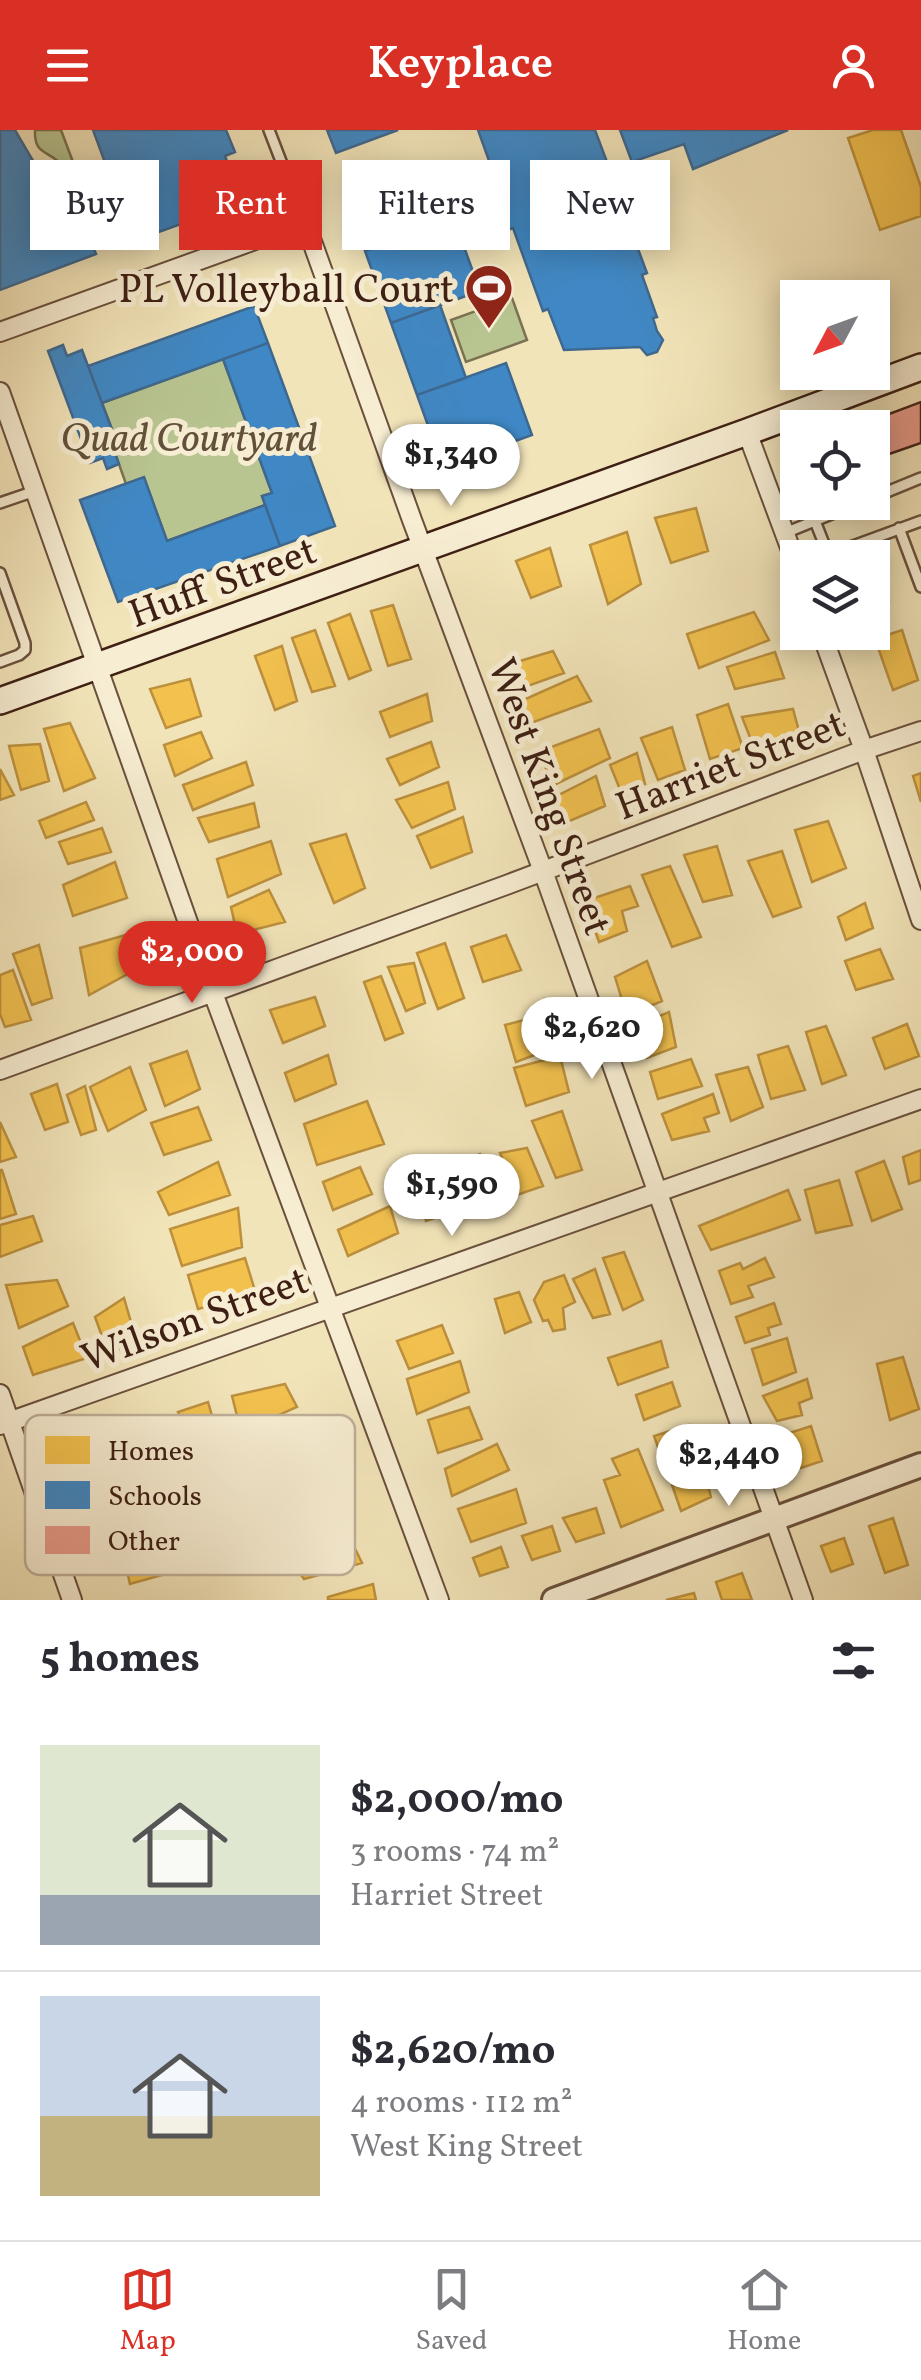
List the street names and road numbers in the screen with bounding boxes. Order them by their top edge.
street label: Huff Street [122,525,325,645]
street label: West King Street [471,651,623,944]
street label: Harriet Street [609,698,854,837]
street label: Wilson Street [74,1255,317,1389]

